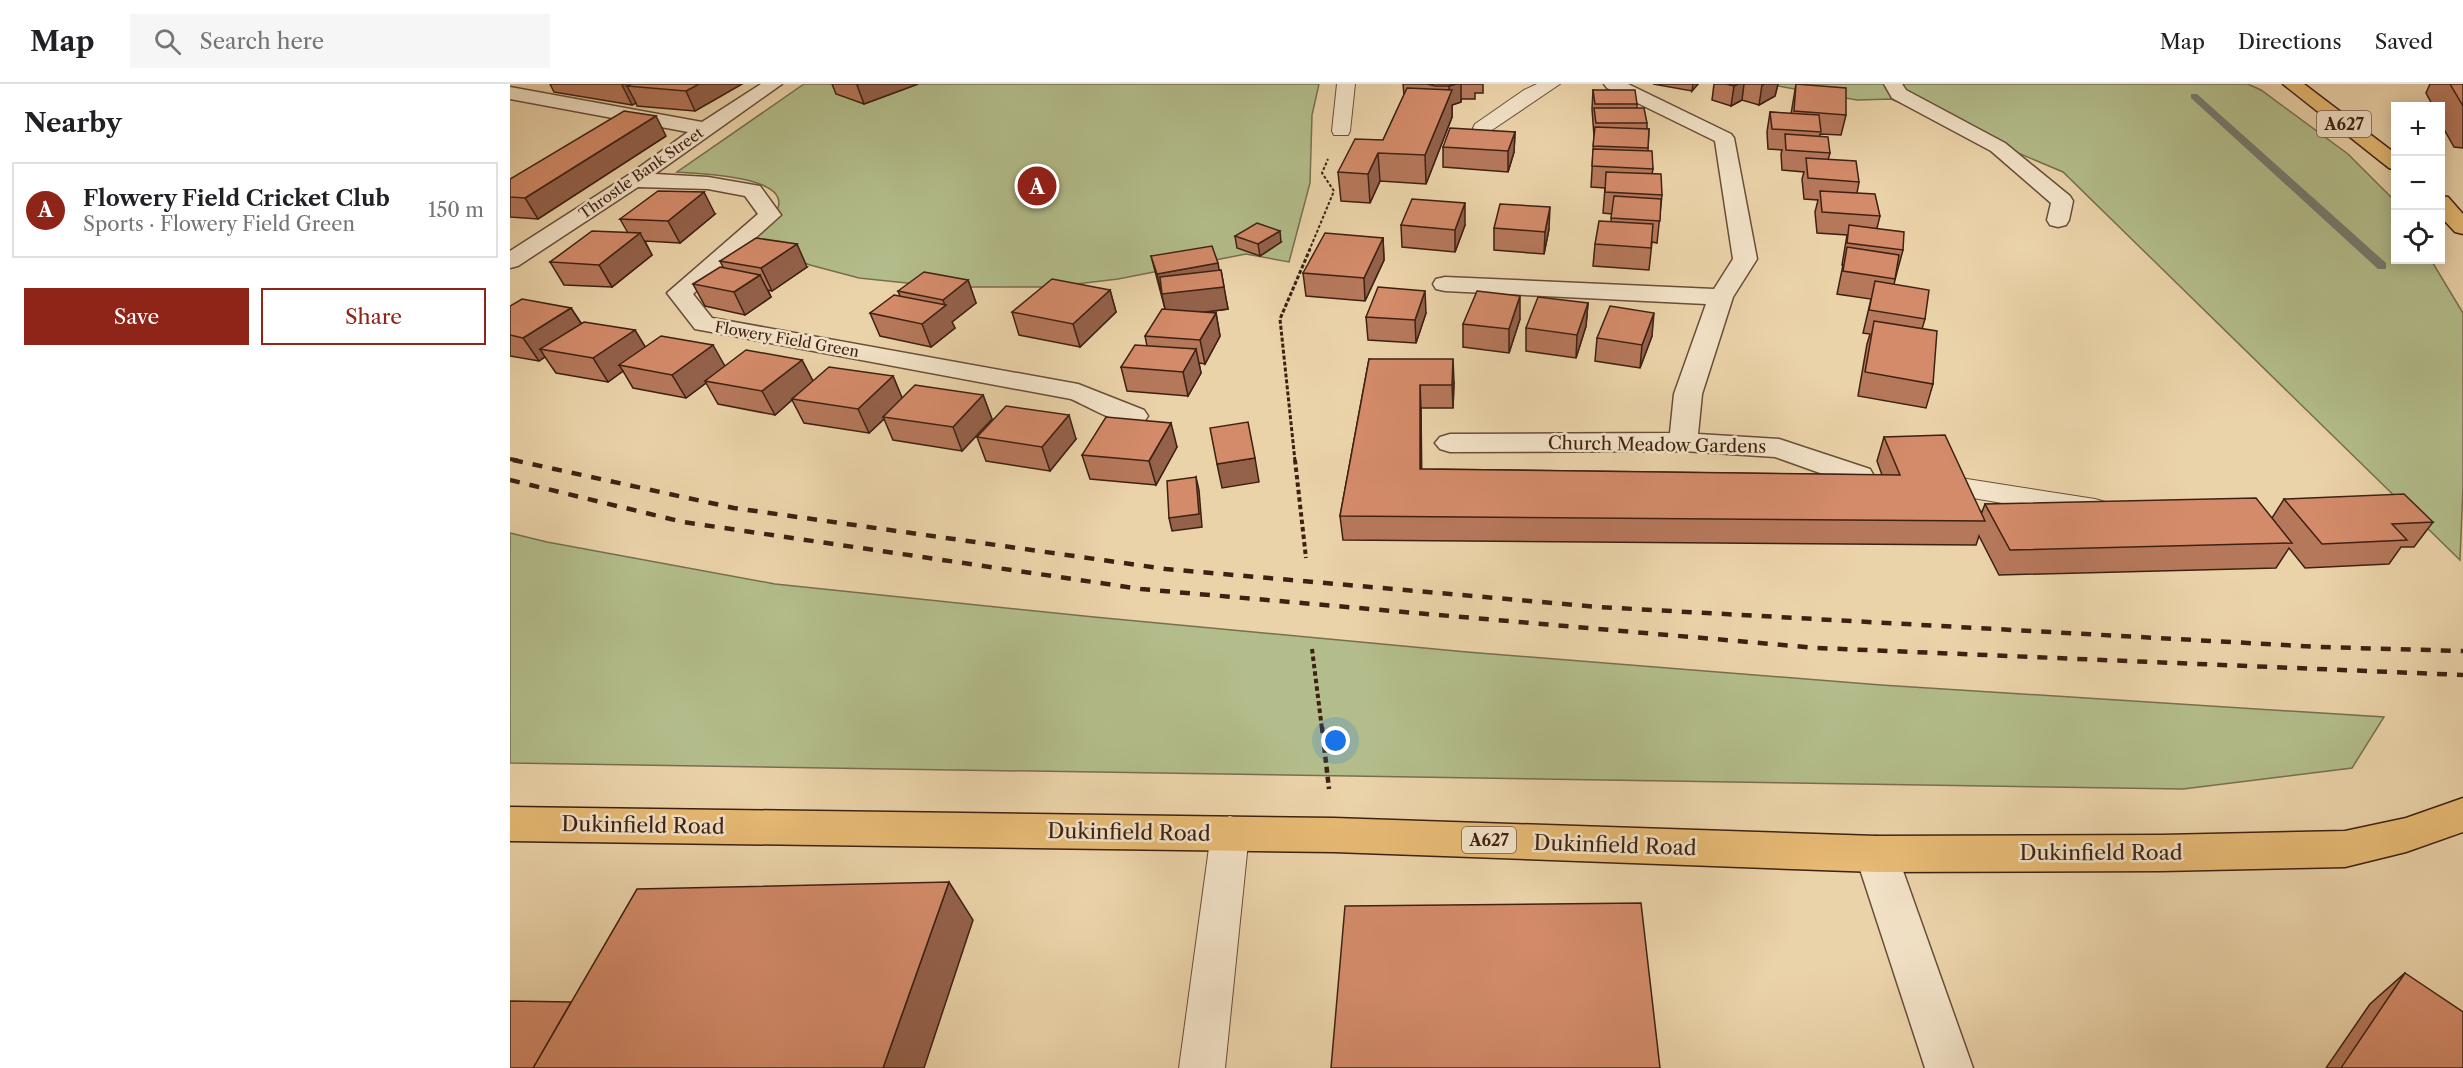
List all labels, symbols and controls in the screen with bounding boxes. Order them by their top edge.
search box [130,14,550,68]
text: Map [30,24,94,58]
icon: search [151,25,184,58]
text: Search here [199,28,324,55]
text: Map [2160,29,2205,54]
text: Directions [2238,29,2342,54]
text: Saved [2375,29,2433,54]
map controls [2391,102,2445,264]
button: + [2391,102,2445,156]
text: Nearby [24,107,122,139]
road number: A627 [2317,111,2371,137]
street label: Throstle Bank Street [575,123,707,223]
button: − [2391,156,2445,210]
pin: A [1018,164,1056,208]
text: Flowery Field Cricket Club [83,185,390,212]
text: A [38,198,53,222]
text: 150 m [428,198,484,222]
button: locate [2391,210,2445,264]
text: Sports · Flowery Field Green [83,212,355,236]
button: Save [24,288,249,345]
button: Share [261,288,486,345]
street label: Flowery Field Green [713,317,861,361]
street label: Church Meadow Gardens [1548,432,1766,458]
your location [1321,726,1350,755]
street label: Dukinfield Road [561,811,725,839]
street label: Dukinfield Road [1047,818,1211,846]
road number: A627 [1462,827,1516,853]
street label: Dukinfield Road [1533,830,1697,860]
street label: Dukinfield Road [2019,840,2183,865]

